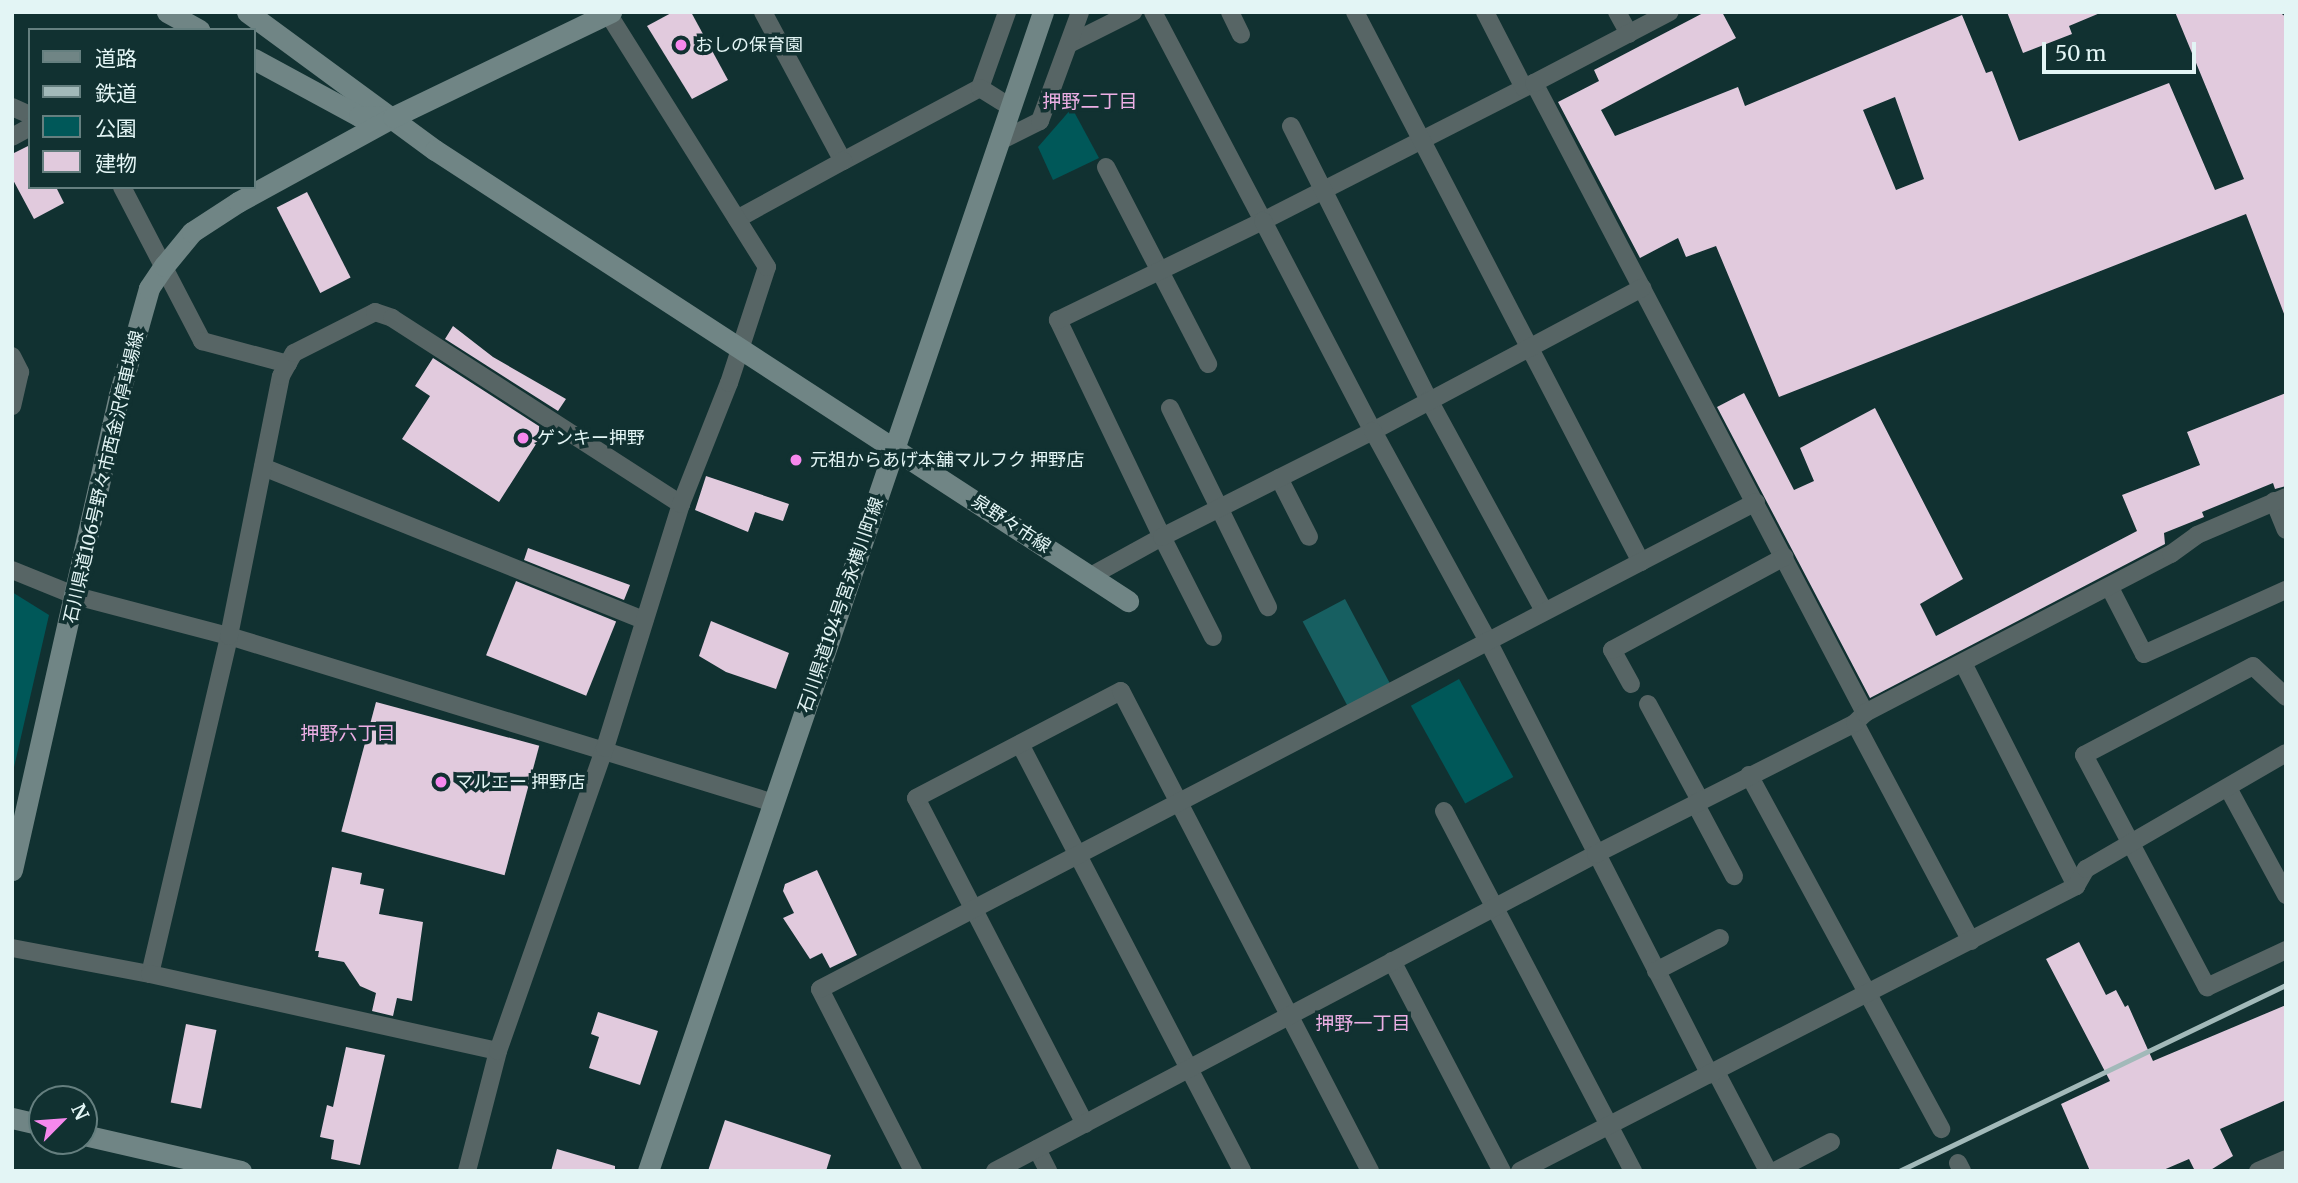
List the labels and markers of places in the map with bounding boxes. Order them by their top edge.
place label: おしの保育園 [695,34,803,56]
marker: おしの保育園 [673,37,689,53]
place label: ゲンキー押野 [537,427,645,449]
marker: ゲンキー押野 [515,430,531,446]
place label: 元祖からあげ本舗マルフク 押野店 [810,449,1084,471]
marker: 元祖からあげ本舗マルフク 押野店 [788,452,804,468]
place label: マルエー 押野店 [455,771,585,793]
marker: マルエー 押野店 [433,774,449,790]

